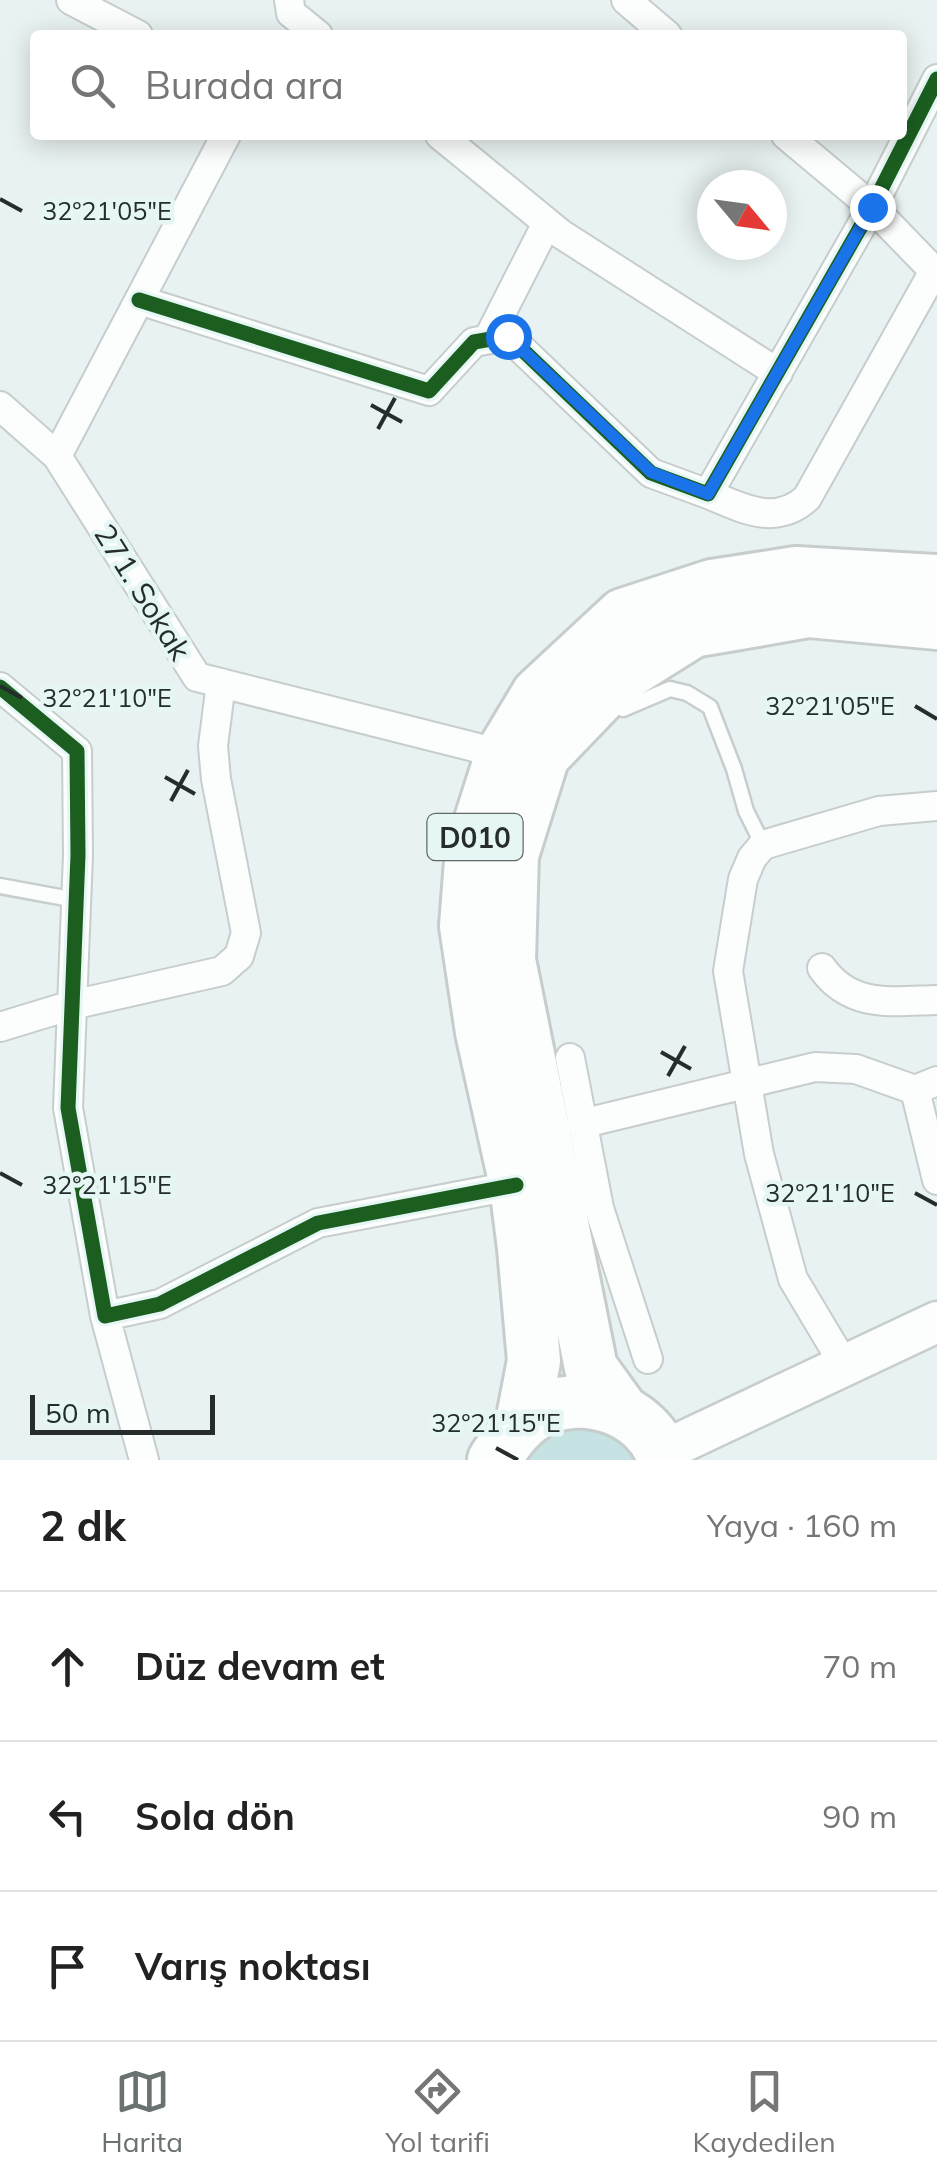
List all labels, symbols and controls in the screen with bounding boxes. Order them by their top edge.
search box [30,30,907,140]
icon: search [65,58,120,113]
text: Burada ara [145,61,344,109]
north arrow [697,170,787,260]
route end [850,185,896,231]
text: 32°21'05"E [42,195,172,226]
route start [486,314,532,360]
street label: 271. Sokak [86,517,200,668]
text: 32°21'10"E [42,682,172,713]
text: 32°21'05"E [765,690,895,721]
road number: D010 [428,814,522,860]
text: 32°21'15"E [42,1169,172,1200]
text: 32°21'10"E [765,1177,895,1208]
scale bar [30,1390,215,1434]
text: 50 m [45,1395,111,1430]
text: 32°21'15"E [431,1407,561,1438]
text: 2 dk [40,1499,126,1552]
text: Yaya · 160 m [707,1505,897,1545]
icon: ahead [40,1639,95,1694]
text: Düz devam et [135,1642,385,1690]
text: 70 m [822,1646,897,1686]
icon: left [40,1789,95,1844]
text: Sola dön [135,1792,295,1840]
text: 90 m [822,1796,897,1836]
icon: arrive [40,1939,95,1994]
text: Varış noktası [135,1942,371,1990]
tab: Harita [101,2064,183,2159]
tab: Yol tarifi [386,2064,490,2159]
tab: Kaydedilen [692,2064,836,2159]

